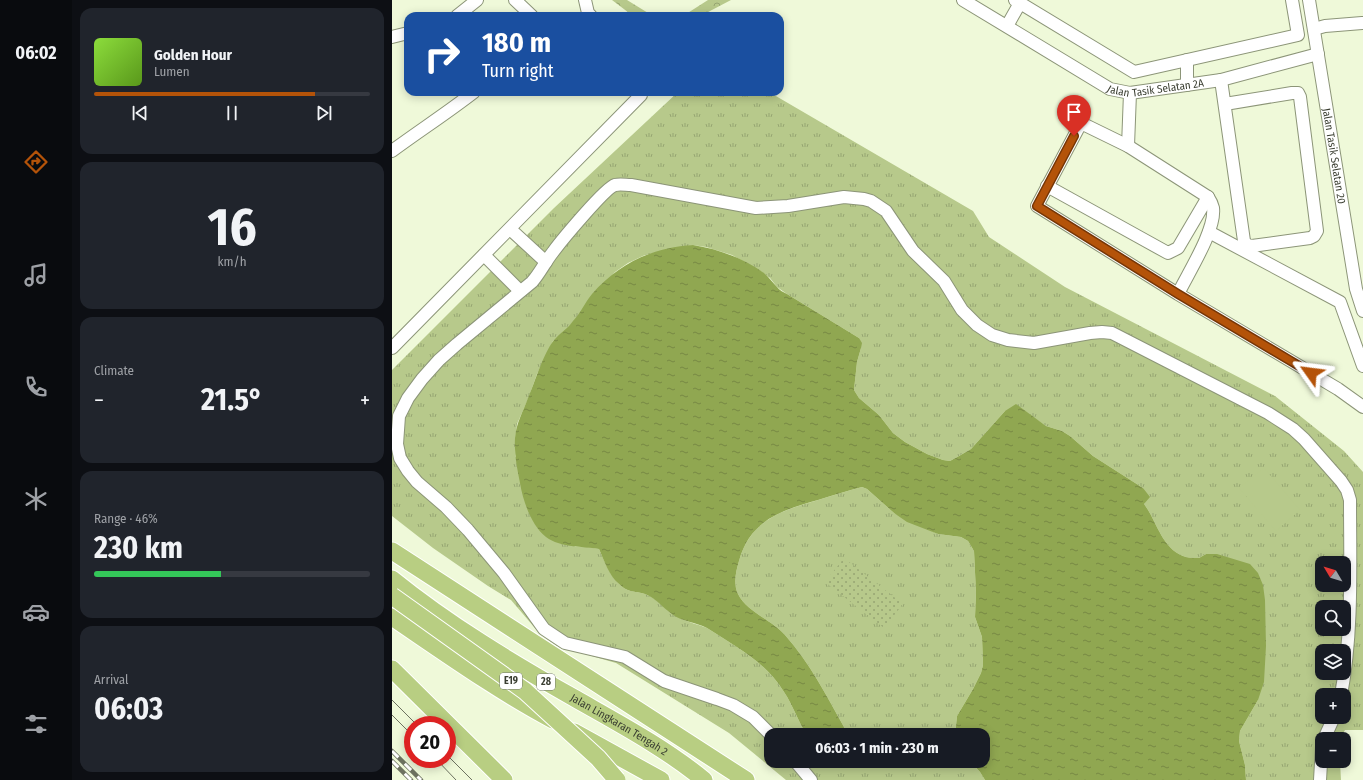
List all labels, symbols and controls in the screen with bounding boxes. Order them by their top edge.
text: 180 m [482,26,551,59]
icon: right [416,28,468,80]
text: 06:02 [15,42,57,64]
text: Golden Hour [154,46,232,64]
text: Turn right [482,60,554,82]
text: Lumen [154,64,190,79]
street label: Jalan Tasik Selatan 2A [1105,76,1205,100]
pin [1057,95,1091,136]
icon: arrive [1063,101,1085,123]
icon: previous [129,102,151,124]
icon: pause [221,102,243,124]
icon: next [313,102,335,124]
street label: Jalan Tasik Selatan 20 [1320,107,1349,205]
icon: directions [22,148,50,176]
text: 16 [207,196,257,259]
text: km/h [218,254,247,269]
icon: music [22,261,50,289]
position arrow [1290,352,1332,394]
text: Climate [94,363,134,378]
icon: phone [22,373,50,401]
text: 21.5° [201,382,263,418]
text: − [94,387,104,414]
text: + [360,387,370,414]
icon: climate [22,485,50,513]
text: Range · 46% [94,511,158,526]
text: 230 km [94,530,183,566]
north arrow [1315,556,1351,592]
map controls [1315,556,1351,768]
icon: car [22,598,50,626]
button: search [1315,600,1351,636]
button: layers [1315,644,1351,680]
text: Arrival [94,672,128,687]
road number: E19 [500,673,522,689]
road number: 28 [537,674,555,690]
button: + [1315,688,1351,724]
text: 06:03 [94,691,163,727]
street label: Jalan Lingkaran Tengah 2 [568,691,670,758]
icon: filters [22,710,50,738]
speed limit sign: 20 [404,716,456,768]
button: − [1315,732,1351,768]
text: 06:03 · 1 min · 230 m [815,739,939,757]

